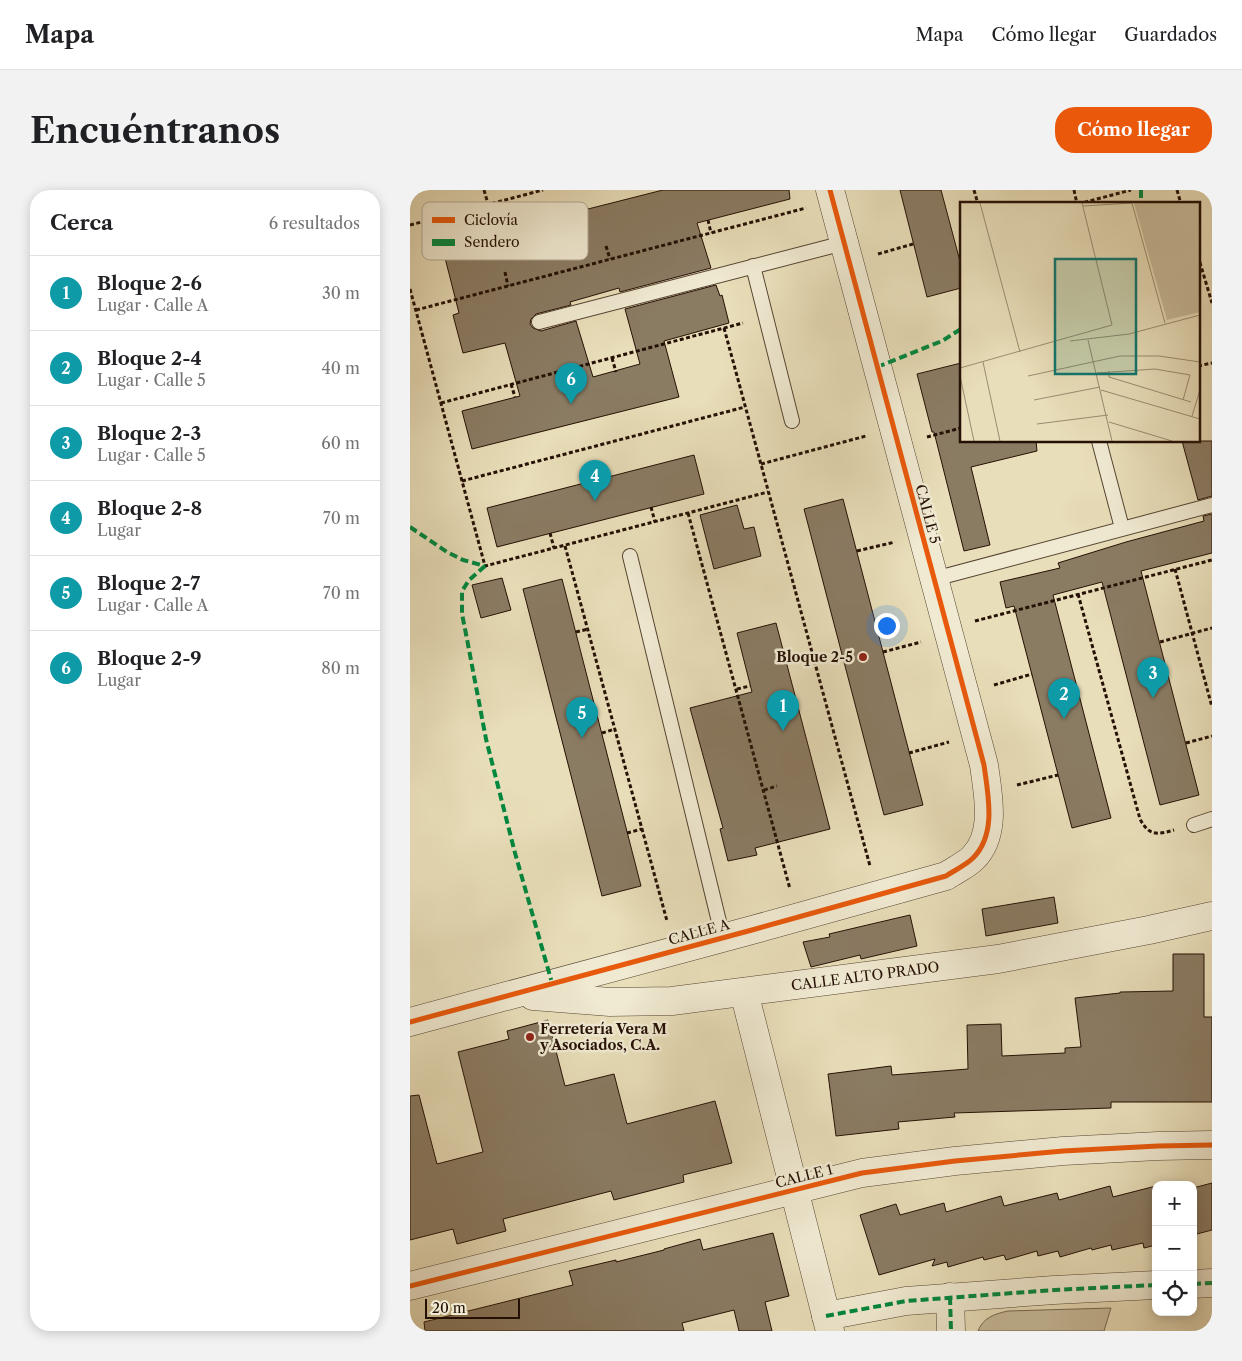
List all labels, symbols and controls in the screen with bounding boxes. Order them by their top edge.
text: Mapa [25,20,94,49]
text: Mapa [915,24,964,46]
text: Cómo llegar [992,24,1096,46]
text: Guardados [1124,24,1217,46]
button: Cómo llegar [1055,107,1212,153]
text: Encuéntranos [30,109,280,152]
legend [422,202,588,260]
inset map [960,202,1200,442]
text: Cerca [50,210,113,235]
text: Ciclovía [464,211,519,229]
text: 6 resultados [269,213,360,233]
text: Sendero [464,233,520,251]
text: Bloque 2-6 [97,272,202,295]
text: 1 [62,283,70,303]
text: 30 m [322,283,360,303]
text: Lugar · Calle A [97,295,208,315]
text: Bloque 2-4 [97,347,202,370]
text: 2 [61,358,71,378]
text: 40 m [321,358,360,378]
pin: 6 [555,363,587,404]
text: Lugar · Calle 5 [97,370,206,390]
text: Bloque 2-3 [97,422,201,445]
text: 3 [61,433,71,453]
text: 60 m [321,433,360,453]
text: Lugar · Calle 5 [97,445,206,465]
pin: 4 [579,460,611,501]
street label: CALLE 5 [911,482,945,546]
text: Bloque 2-8 [97,497,202,520]
text: 4 [61,508,71,528]
text: 70 m [323,508,360,528]
text: Lugar [97,520,141,540]
text: Bloque 2-7 [97,572,200,595]
text: 5 [62,583,70,603]
text: 70 m [323,583,360,603]
text: Lugar · Calle A [97,595,208,615]
your location [874,613,900,639]
text: Bloque 2-9 [97,647,202,670]
place label: Bloque 2-5 [776,648,853,666]
marker: Bloque 2-5 [857,651,869,663]
pin: 3 [1137,657,1169,698]
text: 6 [61,658,71,678]
text: 80 m [321,658,360,678]
text: Lugar [97,670,141,690]
pin: 2 [1048,678,1080,719]
pin: 1 [767,690,799,731]
pin: 5 [566,697,598,738]
street label: CALLE A [666,915,732,949]
street label: CALLE ALTO PRADO [790,958,940,995]
place label: Ferretería Vera M y Asociados, C.A. [539,1020,667,1054]
marker: Ferretería Vera M y Asociados, C.A. [524,1031,536,1043]
street label: CALLE 1 [773,1160,835,1192]
map controls [1152,1181,1197,1316]
button: + [1152,1181,1197,1226]
button: − [1152,1226,1197,1271]
button: locate [1152,1271,1197,1316]
scale bar [425,1296,520,1319]
text: 20 m [432,1299,466,1317]

